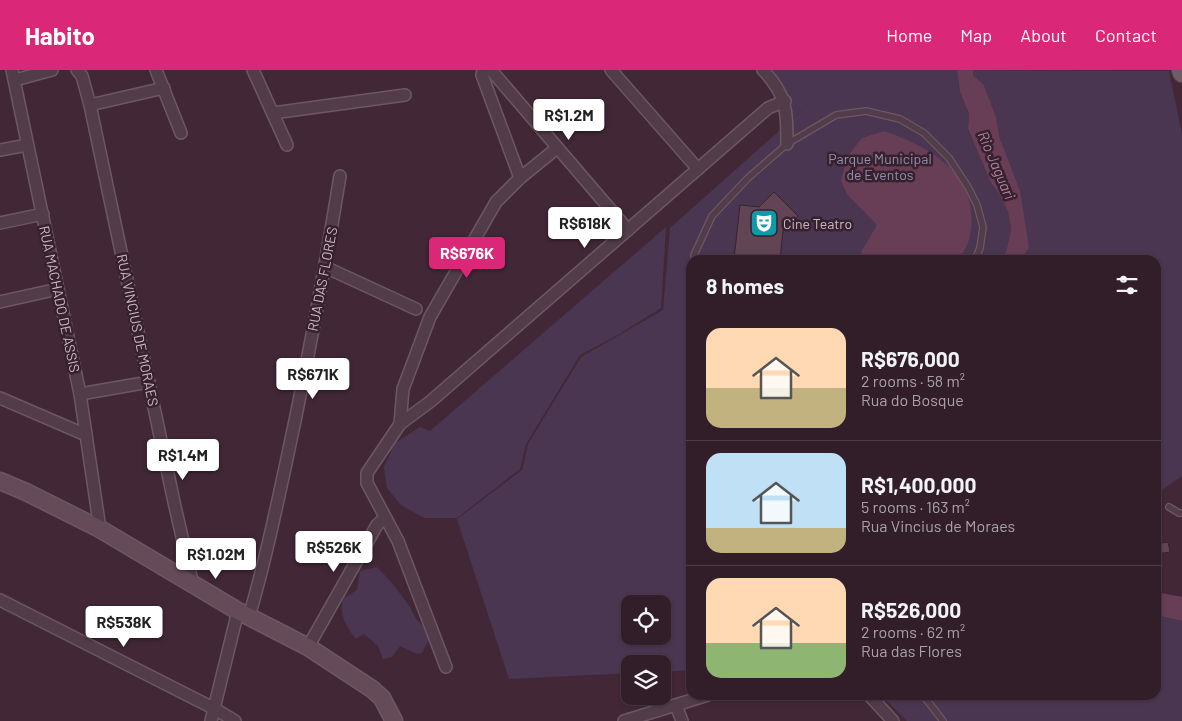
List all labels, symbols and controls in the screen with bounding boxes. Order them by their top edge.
text: Habito [25,21,95,50]
text: Home [886,24,932,46]
text: Map [960,24,992,46]
text: About [1020,24,1067,46]
text: Contact [1095,24,1157,46]
pin: R$1.2M [528,98,610,141]
text: R$1.2M [544,105,594,124]
water label: Rio Jaguari [975,128,1020,202]
park label: Parque Municipal de Eventos [828,150,932,183]
pin: R$618K [544,206,626,249]
theatre icon: Cine Teatro [749,208,779,238]
text: R$618K [559,213,611,232]
place label: Cine Teatro [783,215,852,232]
street label: RUA MACHADO DE ASSIS [36,224,84,374]
street label: RUA DAS FLORES [304,225,340,333]
pin: R$676K [426,236,508,279]
text: R$676K [440,243,494,262]
street label: RUA VINCIUS DE MORAES [114,252,162,408]
icon: filters [1113,271,1141,299]
text: 8 homes [706,273,784,298]
text: R$676,000 [861,346,960,371]
icon: home [746,348,806,408]
pin: R$671K [272,358,354,400]
text: R$671K [287,364,339,383]
text: 2 rooms · 58 m² [861,371,965,390]
text: Rua do Bosque [861,390,964,409]
pin: R$1.4M [142,438,224,481]
text: R$1.4M [158,445,208,464]
text: R$1,400,000 [861,472,976,497]
icon: home [746,473,806,533]
text: 5 rooms · 163 m² [861,497,970,516]
text: Rua Vincius de Moraes [861,516,1015,535]
pin: R$526K [293,530,375,573]
text: R$526K [306,537,362,556]
pin: R$1.02M [170,538,262,580]
text: R$1.02M [187,544,245,563]
map controls [621,595,671,705]
button: locate [621,595,671,645]
text: R$526,000 [861,597,961,622]
icon: home [746,598,806,658]
pin: R$538K [83,606,165,648]
text: R$538K [97,612,151,631]
text: 2 rooms · 62 m² [861,622,965,641]
text: Rua das Flores [861,641,962,660]
button: layers [621,655,671,705]

